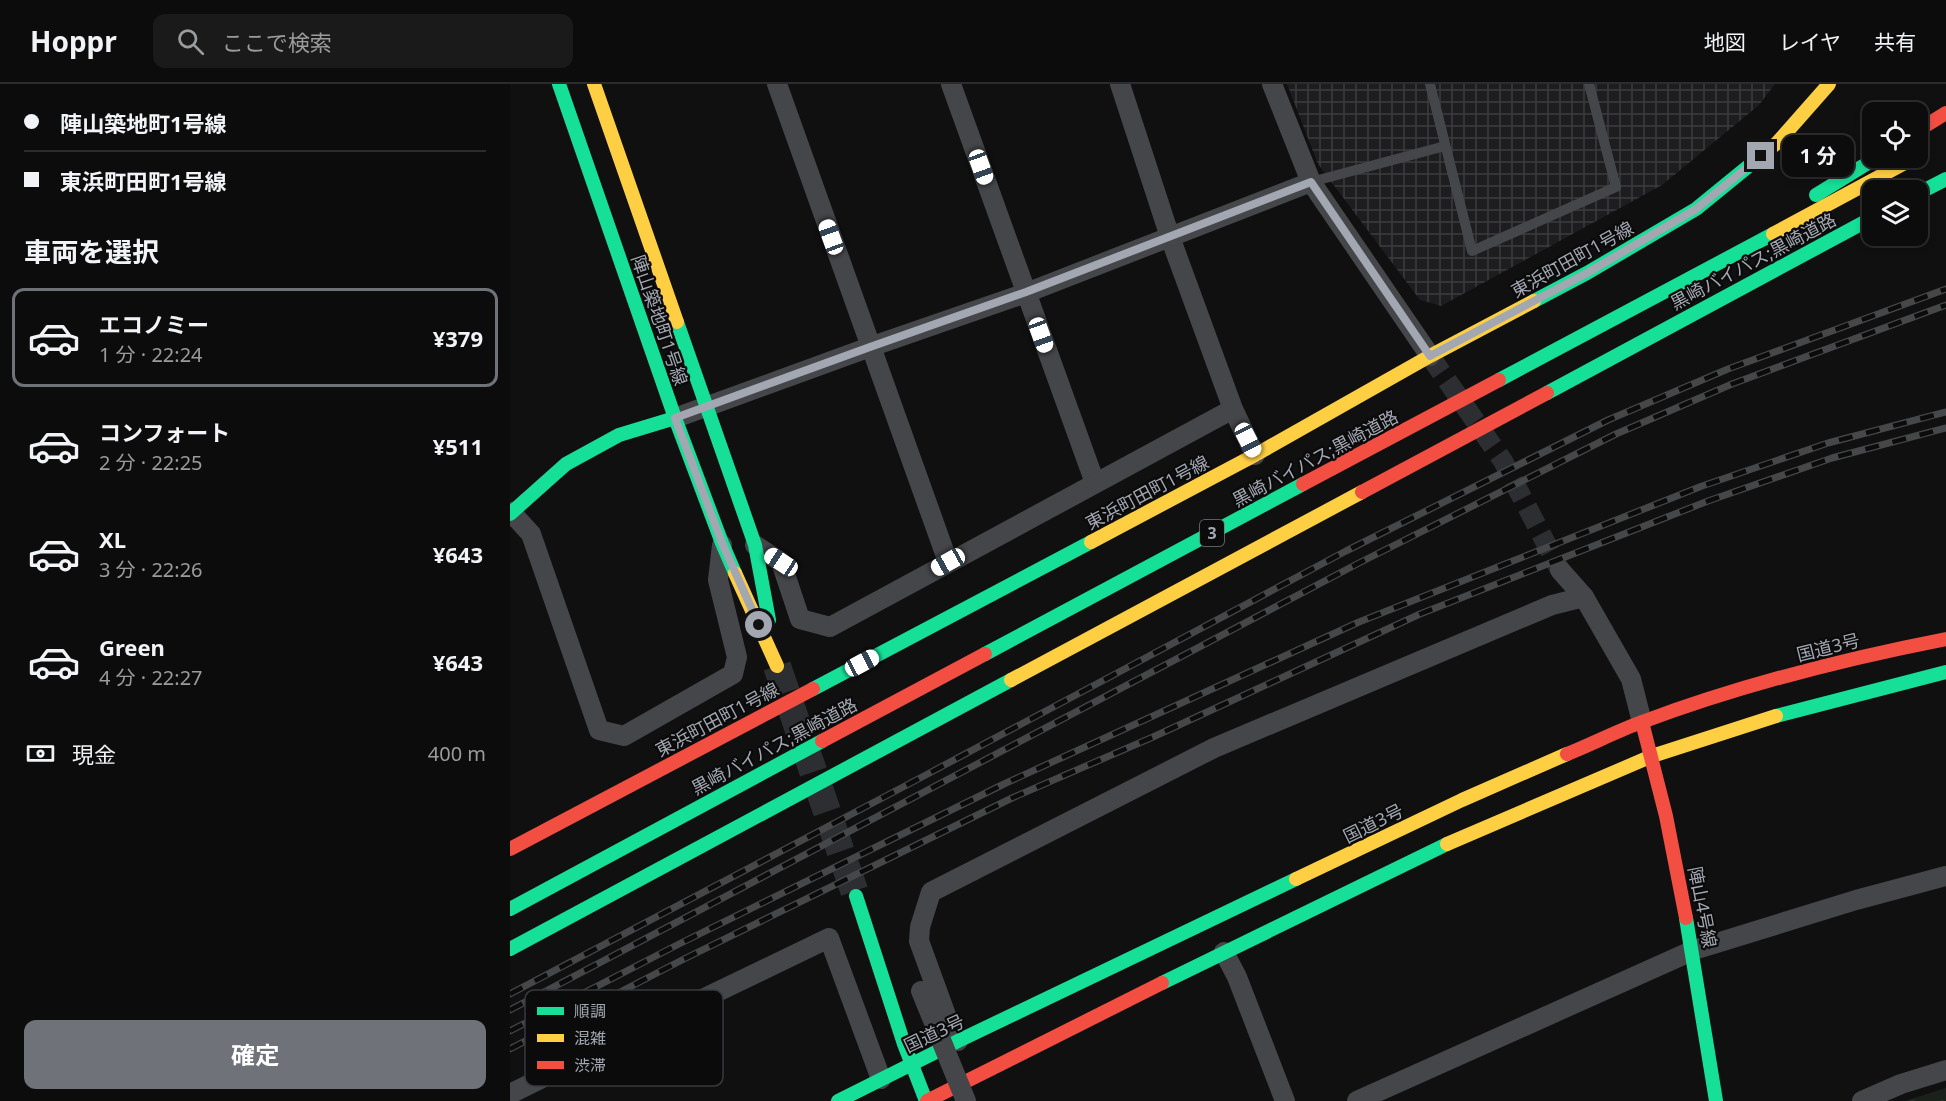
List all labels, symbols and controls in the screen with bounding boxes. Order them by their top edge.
search box [153,14,573,68]
text: Hoppr [30,22,117,60]
icon: search [174,25,207,58]
text: ここで検索 [222,27,332,57]
text: 地図 [1704,28,1746,56]
text: レイヤ [1779,28,1841,56]
text: 共有 [1874,28,1916,56]
map controls [1862,102,1928,246]
button: locate [1862,102,1928,168]
text: 陣山築地町1号線 [60,108,227,138]
callout: 1 分 [1782,135,1854,177]
route end [1747,142,1774,169]
text: 1 分 [1800,142,1836,169]
car [966,147,996,187]
text: 東浜町田町1号線 [60,166,227,196]
button: layers [1862,180,1928,246]
street label: 黒崎バイパス;黒崎道路 [1666,207,1840,315]
street label: 東浜町田町1号線 [1507,215,1637,303]
car [816,217,846,257]
text: 車両を選択 [24,233,159,270]
street label: 陣山築地町1号線 [626,252,694,388]
text: エコノミー [99,309,209,339]
icon: car [27,311,81,365]
car [1026,315,1056,355]
text: ¥379 [433,323,483,353]
text: 1 分 · 22:24 [99,341,203,368]
street label: 黒崎バイパス;黒崎道路 [1228,404,1402,512]
text: コンフォート [99,417,230,447]
icon: car [27,419,81,473]
car [1232,420,1264,460]
text: ¥511 [433,431,483,461]
text: 2 分 · 22:25 [99,449,203,476]
street label: 東浜町田町1号線 [1081,449,1213,535]
road number: 3 [1200,520,1224,546]
text: XL [99,524,126,554]
icon: car [27,527,81,581]
text: ¥643 [433,539,483,569]
car [761,545,801,579]
car [928,545,968,579]
text: 3 分 · 22:26 [99,556,203,583]
route start [745,611,772,638]
street label: 国道3号 [1794,628,1862,666]
text: Green [99,632,165,662]
icon: car [27,635,81,689]
text: ¥643 [433,647,483,677]
car [842,647,882,679]
text: 4 分 · 22:27 [99,664,203,691]
street label: 東浜町田町1号線 [651,676,783,762]
street label: 黒崎バイパス;黒崎道路 [687,692,861,800]
icon: cash [24,737,57,770]
text: 現金 [72,739,116,769]
text: 400 m [428,740,486,767]
street label: 国道3号 [1339,798,1407,848]
street label: 陣山4号線 [1683,864,1723,950]
legend [525,990,723,1086]
text: 順調 [574,1000,606,1022]
street label: 国道3号 [900,1009,968,1057]
button: 確定 [24,1020,486,1089]
text: 混雑 [574,1027,606,1049]
text: 渋滞 [574,1054,606,1076]

